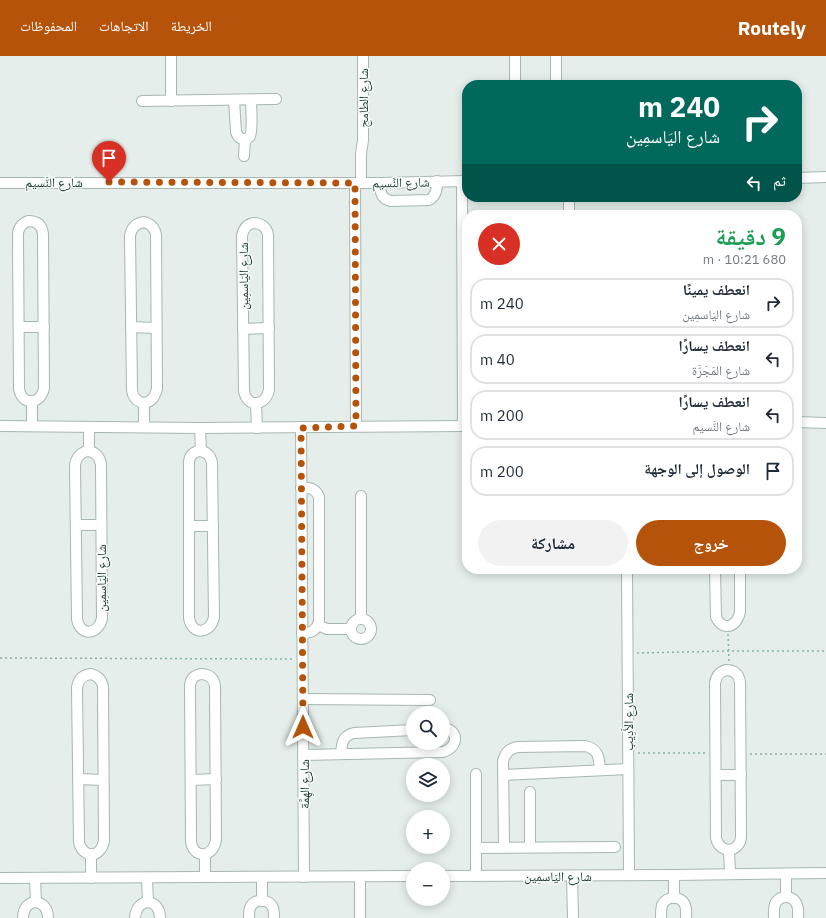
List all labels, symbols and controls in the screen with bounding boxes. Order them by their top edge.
text: Routely [738,16,806,40]
text: المحفوظات [20,17,77,35]
text: الاتجاهات [99,17,149,35]
text: الخريطة [171,17,212,35]
street label: شارع الطامح [355,68,373,128]
text: 240 m [638,88,720,125]
icon: right [734,96,786,148]
text: شارع اليَاسمِين [626,125,720,148]
pin [92,141,126,182]
icon: arrive [98,147,120,169]
text: ثم [773,171,786,190]
icon: left [743,172,765,194]
street label: شارع النَّسيم [372,173,430,193]
street label: شارع النَّسيم [25,174,83,192]
text: 9 دقيقة [716,220,786,252]
button: close [478,223,520,265]
street label: شارع اليَاسمِين [235,242,253,310]
text: 680 m · 10:21 [703,251,786,268]
text: انعطف يمينًا [683,280,750,299]
icon: right [762,292,784,314]
text: 240 m [480,294,524,313]
text: شارع اليَاسمِين [682,306,750,323]
text: انعطف يسارًا [678,336,750,355]
icon: left [762,348,784,370]
text: 40 m [480,350,515,369]
text: شارع المَجَرَّة [692,362,750,379]
text: انعطف يسارًا [678,392,750,411]
icon: left [762,404,784,426]
text: 200 m [480,406,524,425]
text: شارع النَّسيم [692,418,750,435]
text: الوصول إلى الوجهة [644,459,750,478]
icon: arrive [762,460,784,482]
text: 200 m [480,462,524,481]
button: مشاركة [478,520,628,566]
button: خروج [636,520,786,566]
street label: شارع اليَاسمِين [93,544,111,612]
street label: شارع الأَدِيب [620,693,638,751]
position arrow [282,706,324,748]
map controls [406,706,450,906]
button: search [406,706,450,750]
button: layers [406,758,450,802]
street label: شارع الهِمَّة [296,759,315,809]
button: + [406,810,450,854]
button: − [406,862,450,906]
street label: شارع اليَاسمِين [524,868,592,886]

